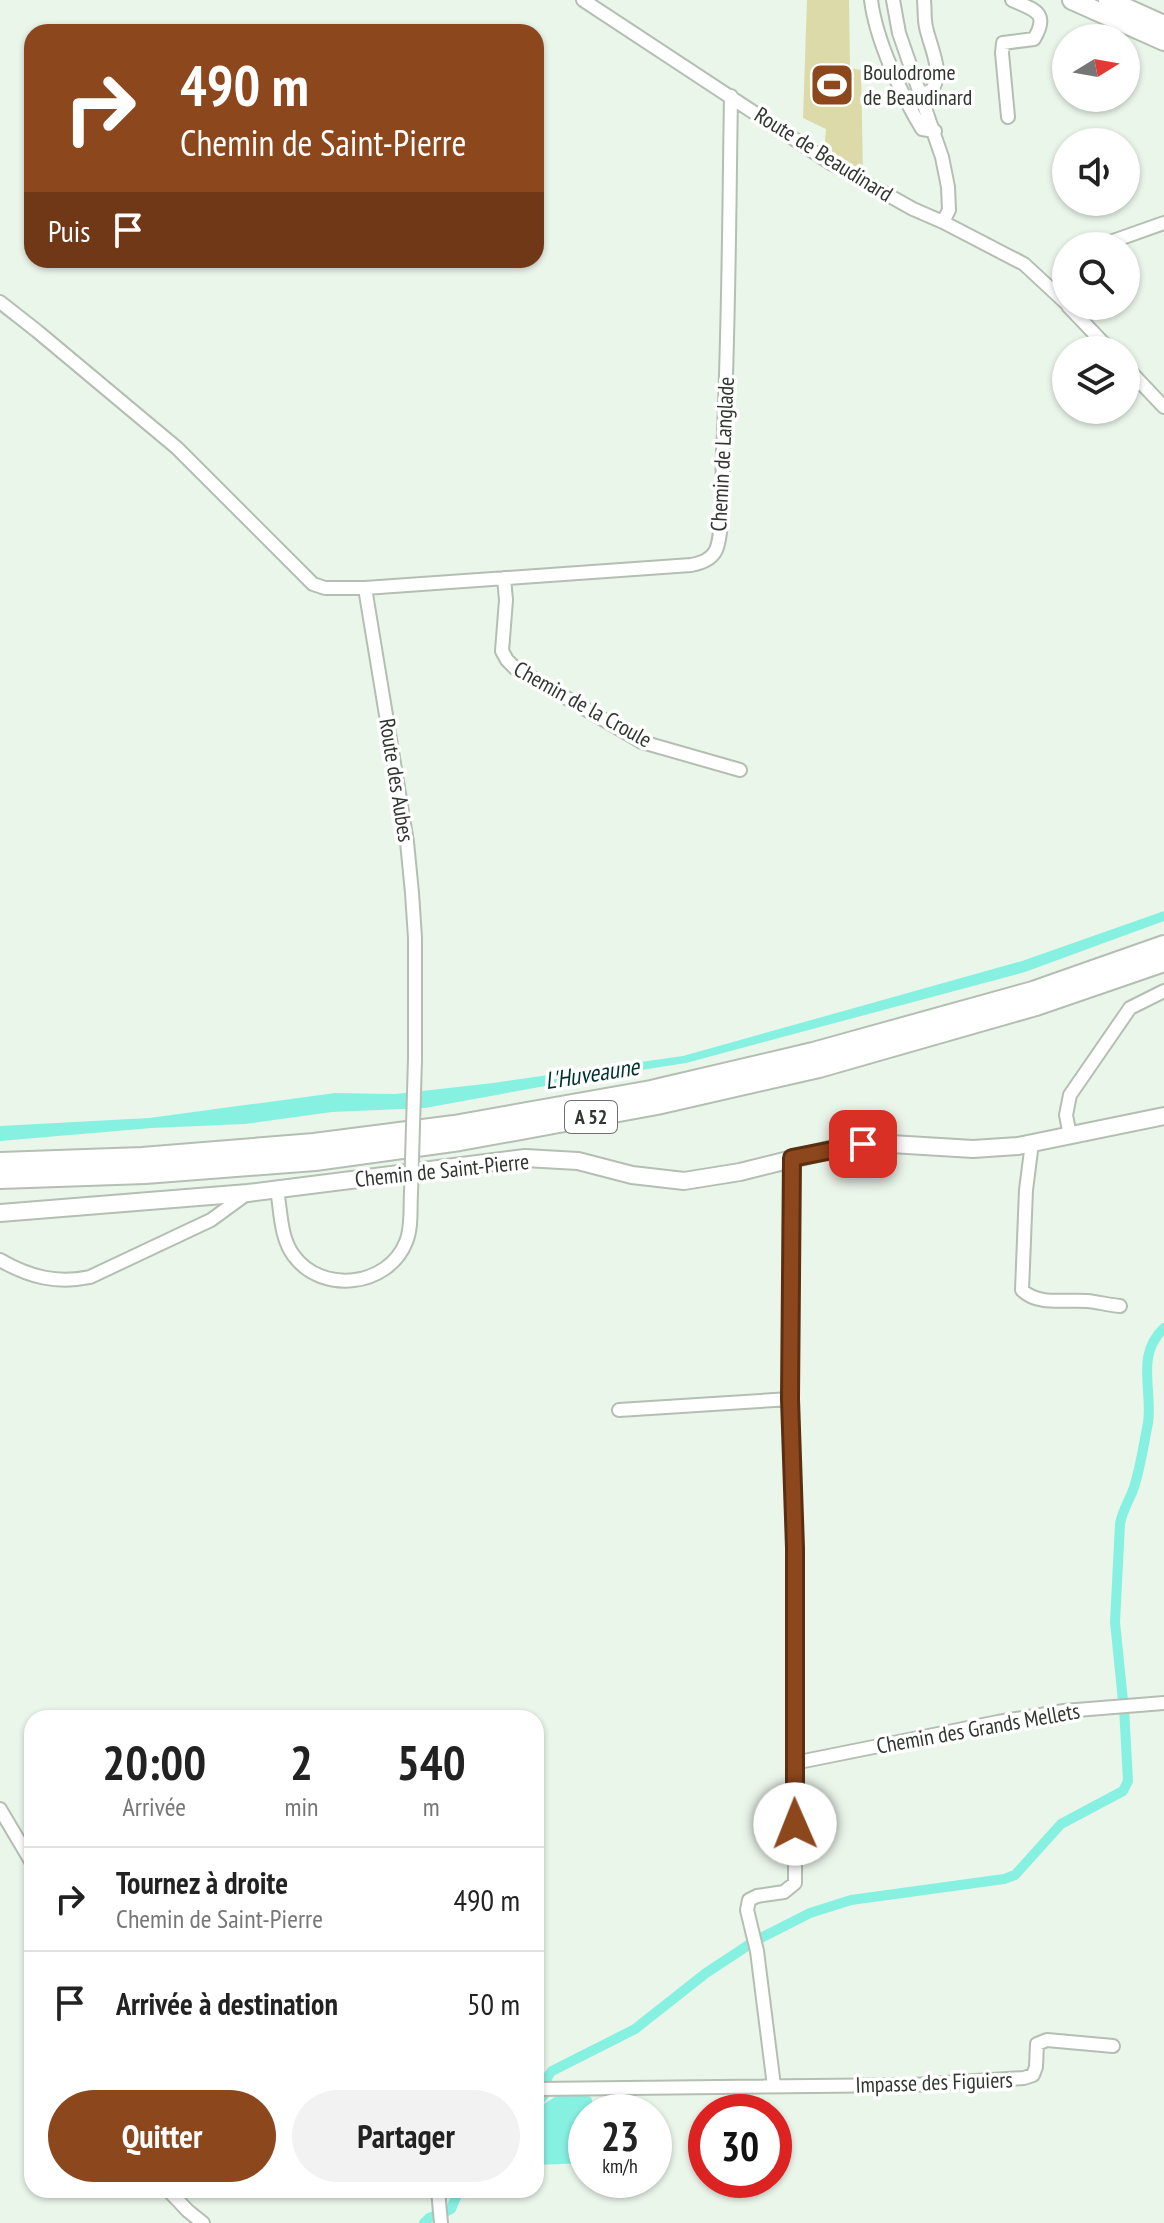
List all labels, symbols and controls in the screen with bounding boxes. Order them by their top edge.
north arrow [1052,24,1140,112]
map controls [1052,24,1140,424]
text: 490 m [180,49,309,121]
icon: right [48,56,152,160]
place label: Boulodrome de Beaudinard [863,58,972,111]
sports icon: Boulodrome de Beaudinard [808,61,856,109]
street label: Route de Beaudinard [750,100,898,208]
text: Chemin de Saint-Pierre [180,119,466,166]
button: sound [1052,128,1140,216]
icon: arrive [106,208,150,252]
text: Puis [48,211,90,250]
button: search [1052,232,1140,320]
button: layers [1052,336,1140,424]
street label: Chemin de Langlade [704,376,740,532]
street label: Chemin de la Croule [509,655,657,753]
street label: Route des Aubes [373,716,421,844]
water label: L'Huveaune [543,1050,643,1096]
road number: A 52 [565,1101,617,1133]
pin [829,1110,897,1178]
icon: arrive [841,1122,885,1166]
street label: Chemin de Saint-Pierre [353,1147,531,1193]
street label: Chemin des Grands Mellets [874,1696,1082,1760]
text: 20:00 [102,1731,206,1793]
text: 2 [290,1731,313,1793]
text: 540 [397,1731,466,1793]
position arrow [753,1782,837,1866]
text: Arrivée [122,1790,186,1823]
text: min [284,1790,318,1823]
text: m [423,1790,440,1823]
text: Tournez à droite [116,1863,288,1902]
icon: right [48,1877,92,1921]
text: 490 m [454,1880,520,1919]
text: Chemin de Saint-Pierre [116,1902,323,1935]
icon: arrive [48,1981,92,2025]
text: Arrivée à destination [116,1984,338,2023]
text: 50 m [467,1984,520,2023]
street label: Impasse des Figuiers [855,2065,1013,2099]
button: Quitter [48,2090,276,2182]
button: Partager [292,2090,520,2182]
speed limit sign: 30 [688,2094,792,2198]
text: 23 [601,2110,639,2162]
text: km/h [602,2153,638,2179]

